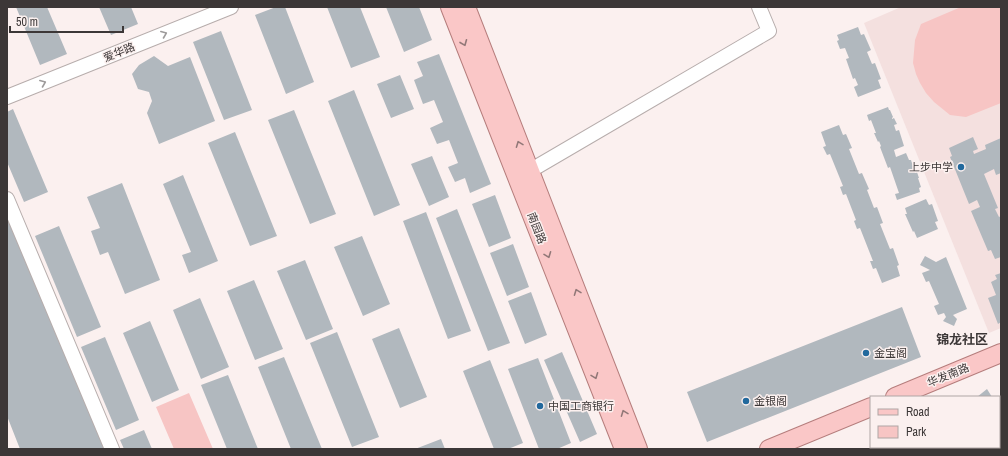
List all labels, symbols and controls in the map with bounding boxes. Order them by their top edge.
scale bar [10,8,123,34]
text: 50 m [16,14,38,30]
one-way arrow [160,31,167,39]
street label: 爱华路 [101,39,137,65]
one-way arrow [460,40,468,47]
one-way arrow [40,79,47,87]
one-way arrow [516,141,524,148]
place label: 上步中学 [909,160,953,174]
marker: 上步中学 [956,162,966,172]
street label: 南园路 [525,210,549,246]
one-way arrow [543,252,551,259]
one-way arrow [573,288,581,295]
district label: 锦龙社区 [936,331,988,348]
place label: 金宝阁 [874,346,907,360]
marker: 金宝阁 [861,348,871,358]
street label: 华发南路 [925,360,971,390]
one-way arrow [591,373,599,380]
place label: 金银阁 [754,394,787,408]
marker: 金银阁 [741,396,751,406]
legend [870,396,1000,448]
place label: 中国工商银行 [548,399,614,413]
marker: 中国工商银行 [535,401,545,411]
text: Road [906,404,930,420]
one-way arrow [621,409,629,417]
text: Park [906,424,926,440]

